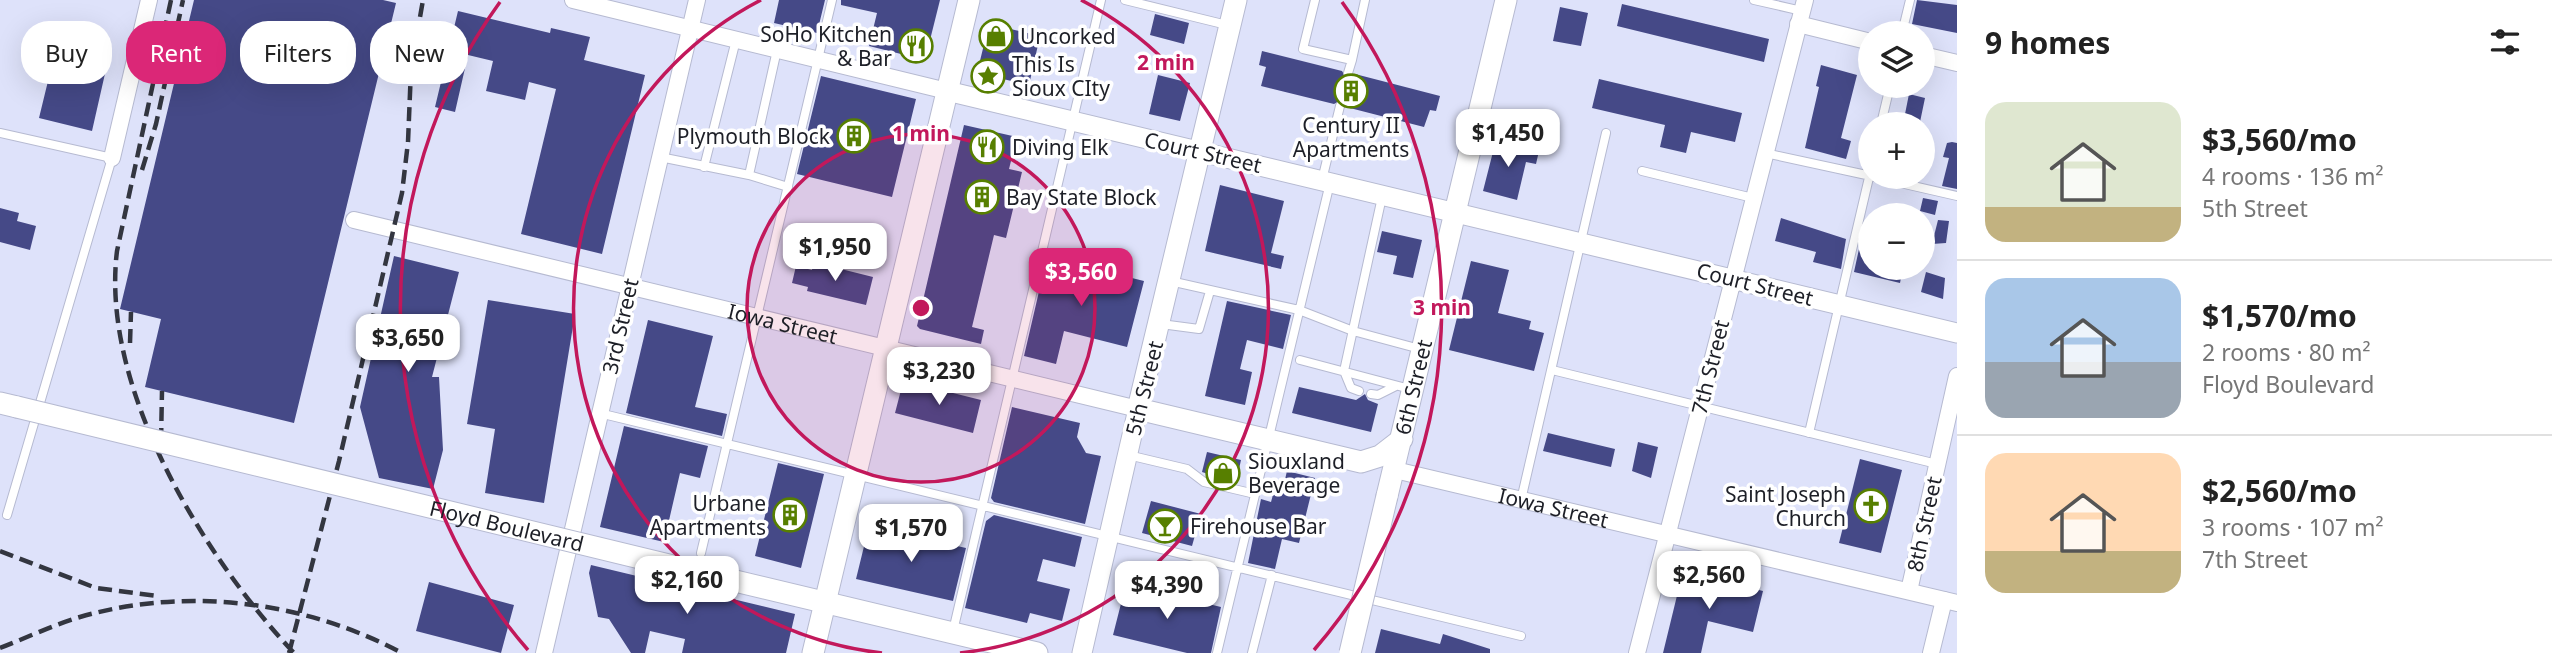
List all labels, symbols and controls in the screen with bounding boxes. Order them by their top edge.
shop icon: Uncorked [977,17,1015,55]
place label: SoHo Kitchen & Bar [760,20,892,72]
chip: Buy [21,21,112,84]
chip: Rent [126,21,226,84]
chip: Filters [240,21,356,84]
chip: New [370,21,468,84]
map controls [1858,21,1935,280]
button: layers [1858,21,1935,98]
place label: Uncorked [1020,22,1116,50]
text: 9 homes [1985,22,2110,63]
icon: filters [2486,23,2524,61]
restaurant icon: SoHo Kitchen & Bar [897,27,935,65]
text: 2 min [1137,48,1195,76]
place label: This Is Sioux CIty [1012,50,1110,102]
place icon: This Is Sioux CIty [969,57,1007,95]
building icon: Century II Apartments [1332,72,1370,110]
pin: $1,450 [1451,110,1565,169]
place label: Century II Apartments [1293,111,1409,163]
button: + [1858,112,1935,189]
text: $1,450 [1472,116,1544,148]
building icon: Plymouth Block [835,117,873,155]
text: 1 min [892,119,950,147]
text: $3,560/mo [2202,119,2357,160]
place label: Plymouth Block [677,122,831,150]
street label: Court Street [1142,125,1265,179]
restaurant icon: Diving Elk [968,128,1006,166]
icon: home [2041,130,2125,214]
place label: Diving Elk [1012,133,1109,161]
text: 4 rooms · 136 m² [2202,160,2384,192]
building icon: Bay State Block [963,178,1001,216]
place label: Bay State Block [1006,183,1157,211]
text: 5th Street [2202,192,2308,224]
button: − [1858,203,1935,280]
pin: $1,950 [778,224,892,283]
text: $1,950 [799,230,871,262]
pin: $3,560 [1024,248,1138,308]
text: $3,560 [1045,255,1117,287]
street label: Court Street [1694,256,1817,312]
street label: 3rd Street [595,275,645,377]
text: 3 min [1413,293,1471,321]
text: $1,570/mo [2202,295,2357,336]
centre of rings [909,296,933,320]
street label: Iowa Street [725,297,841,350]
icon: home [2041,306,2125,390]
pin: $3,650 [351,314,465,374]
street label: 7th Street [1685,316,1735,417]
text: $3,650 [372,321,444,353]
street label: 6th Street [1388,336,1438,437]
text: 2 rooms · 80 m² [2202,336,2371,368]
street label: 5th Street [1119,337,1169,438]
pin: $3,230 [882,348,996,407]
text: $3,230 [903,354,975,386]
text: Floyd Boulevard [2202,368,2374,400]
place label: Siouxland Beverage [1248,447,1345,499]
shop icon: Siouxland Beverage [1204,454,1242,492]
text: $2,560/mo [2202,470,2357,511]
street label: 8th Street [1900,473,1948,574]
place label: Saint Joseph Church [1725,480,1846,532]
street label: Iowa Street [1496,481,1612,534]
icon: home [2041,481,2125,565]
church icon: Saint Joseph Church [1852,487,1890,525]
place label: Urbane Apartments [650,489,766,541]
street label: Floyd Boulevard [427,494,587,558]
building icon: Urbane Apartments [771,496,809,534]
pin: $1,570 [854,504,968,564]
bar icon: Firehouse Bar [1146,507,1184,545]
text: $1,570 [875,511,947,543]
text: 3 rooms · 107 m² [2202,511,2384,543]
place label: Firehouse Bar [1190,512,1327,540]
text: 7th Street [2202,543,2308,575]
pin: $2,560 [1652,552,1766,611]
pin: $2,160 [630,556,744,616]
text: $2,560 [1673,558,1745,590]
pin: $4,390 [1110,562,1224,621]
text: $2,160 [651,563,723,595]
text: $4,390 [1131,568,1203,600]

